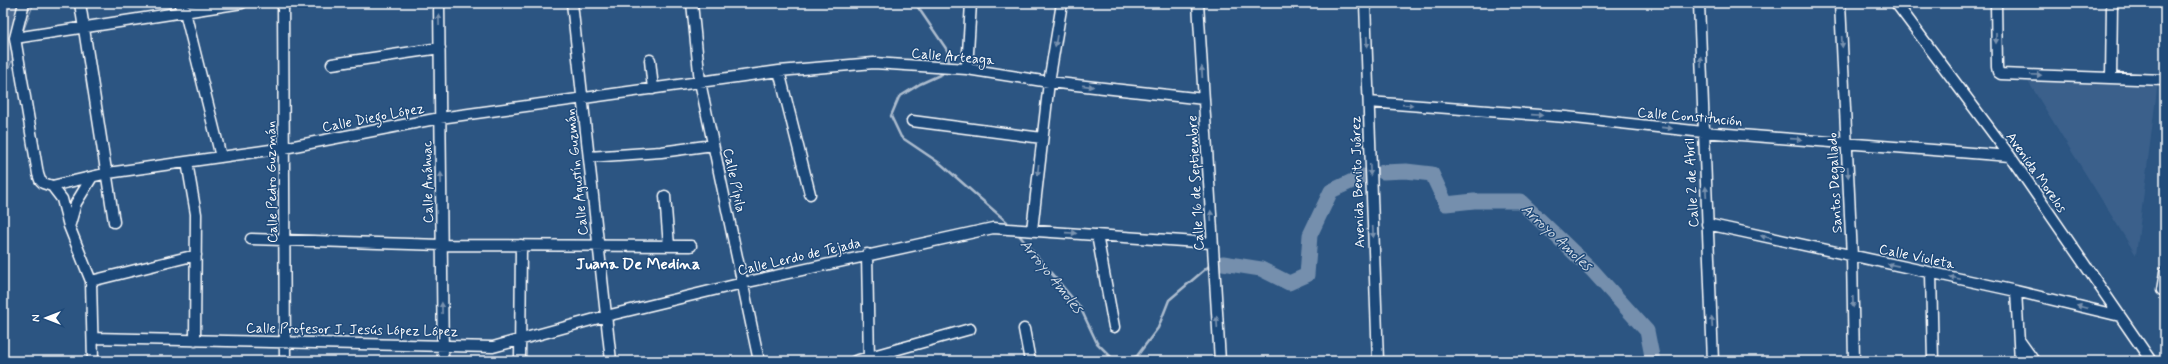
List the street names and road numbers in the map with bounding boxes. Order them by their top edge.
street label: Calle Arteaga [910,44,996,71]
street label: Calle Diego López [320,99,427,139]
street label: Calle Constitución [1637,103,1743,131]
street label: Calle Agustín Guzmán [561,108,593,236]
street label: Calle 16 de Septiembre [1183,115,1209,251]
street label: Avenida Benito Juárez [1347,115,1369,249]
street label: Calle Pedro Guzmán [262,121,282,243]
street label: Avenida Morelos [2002,129,2071,216]
street label: Santos Degallado [1823,132,1848,234]
street label: Calle 2 de Abril [1681,138,1703,228]
street label: Calle Anáhuac [418,140,438,223]
street label: Calle Pípila [718,146,750,214]
street label: Calle Lerdo de Tejada [736,234,863,280]
street label: Calle Violeta [1877,240,1957,274]
street label: Calle Profesor J. Jesús López López [246,319,459,341]

